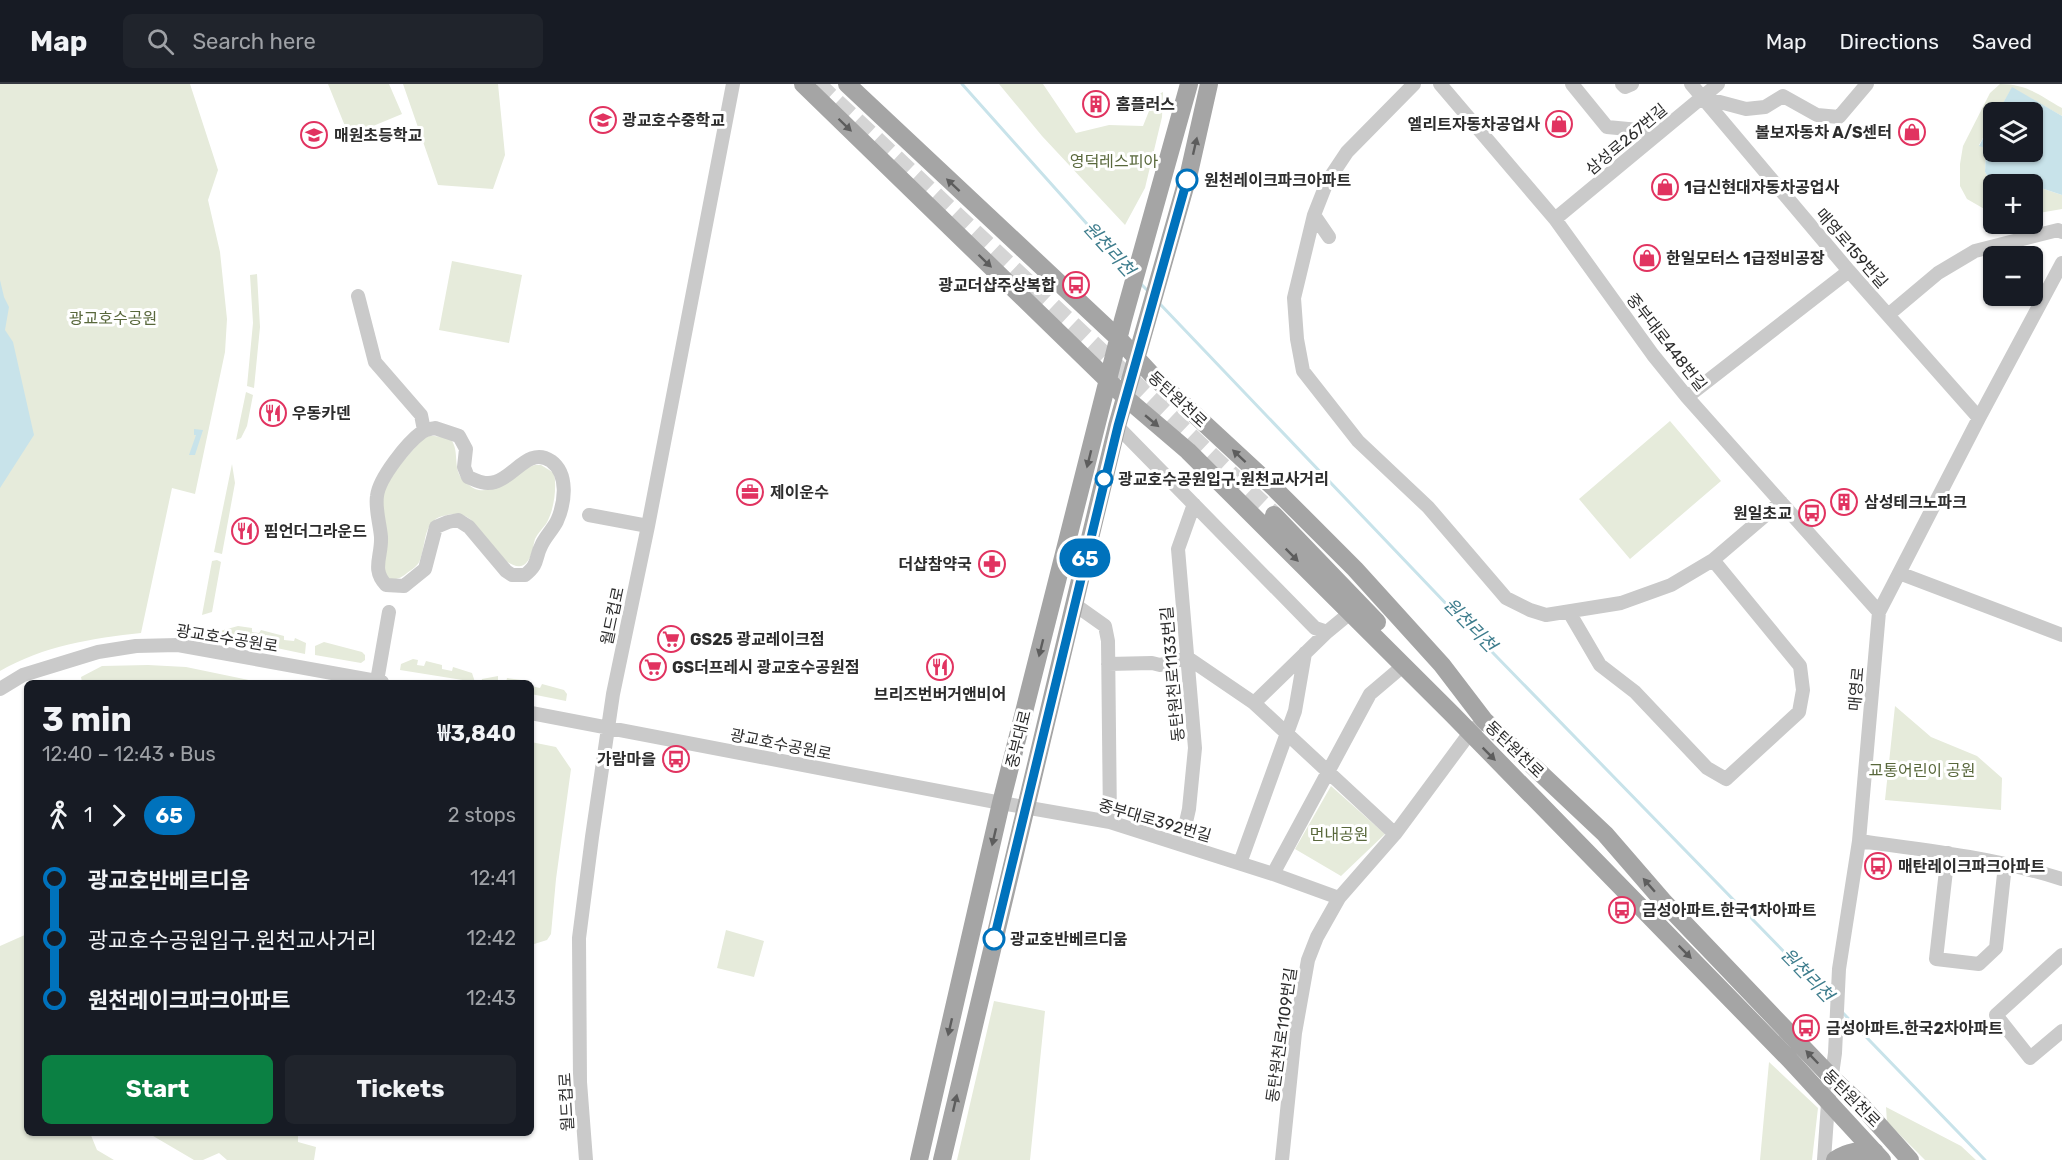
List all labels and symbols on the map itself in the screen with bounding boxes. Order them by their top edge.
building icon: 홈플러스 [1081,89,1111,119]
place label: 홈플러스 [1116,95,1175,114]
street label: 삼성로267번길 [1582,100,1671,179]
school or university icon: 광교호수중학교 [588,105,618,135]
shop icon: 엘리트자동차공업사 [1544,109,1574,139]
place label: 광교호수중학교 [622,111,725,130]
place label: 엘리트자동차공업사 [1408,115,1540,134]
one-way arrow [838,117,852,131]
shop icon: 볼보자동차 A/S센터 [1897,117,1927,147]
school or university icon: 매원초등학교 [299,120,329,150]
place label: 볼보자동차 A/S센터 [1755,123,1892,142]
place label: 매원초등학교 [334,126,423,145]
one-way arrow [1191,137,1200,156]
park label: 영덕레스피아 [1070,152,1158,171]
marker: 원천레이크파크아파트 [1176,169,1198,191]
place label: 원천레이크파크아파트 [1204,171,1351,190]
shop icon: 1급신현대자동차공업사 [1650,172,1680,202]
one-way arrow [945,178,960,192]
place label: 1급신현대자동차공업사 [1684,178,1839,197]
street label: 매영로159번길 [1812,205,1891,292]
water label: 원천리천 [1079,217,1141,283]
shop icon: 한일모터스 1급정비공장 [1632,243,1662,273]
place label: 한일모터스 1급정비공장 [1666,249,1825,268]
one-way arrow [977,253,991,267]
bus stop icon: 광교더샵주상복합 [1061,270,1091,300]
place label: 광교더샵주상복합 [938,276,1056,295]
street label: 중부대로448번길 [1623,290,1711,395]
park label: 광교호수공원 [69,309,157,328]
street label: 동탄원천로 [1144,367,1211,432]
restaurant icon: 우동카덴 [258,398,288,428]
place label: 우동카덴 [292,404,351,423]
one-way arrow [1144,414,1159,427]
one-way arrow [1084,450,1093,468]
one-way arrow [1232,450,1247,463]
marker: 광교호수공원입구.원천교사거리 [1095,470,1113,488]
place label: 광교호수공원입구.원천교사거리 [1118,470,1329,489]
office icon: 제이운수 [735,477,765,507]
place label: 제이운수 [770,483,829,502]
building icon: 삼성테크노파크 [1829,487,1859,517]
place label: 삼성테크노파크 [1864,493,1967,512]
bus stop icon: 원일초교 [1797,498,1827,528]
place label: 원일초교 [1733,504,1792,523]
restaurant icon: 핌언더그라운드 [230,516,260,546]
place label: 핌언더그라운드 [264,522,367,541]
line badge: 65 [1058,538,1112,578]
one-way arrow [1285,548,1299,562]
pharmacy icon: 더샵참약국 [977,549,1007,579]
place label: 더샵참약국 [898,555,972,574]
street label: 월드컵로 [597,585,628,647]
water label: 원천리천 [1439,594,1503,658]
street label: 동탄원천로1133번길 [1157,605,1188,743]
street label: 광교호수공원로 [175,621,280,656]
supermarket icon: GS25 광교레이크점 [656,624,686,654]
place label: GS25 광교레이크점 [690,630,825,649]
one-way arrow [1036,639,1045,657]
supermarket icon: GS더프레시 광교호수공원점 [638,652,668,682]
restaurant icon: 브리즈번버거앤비어 [925,652,955,682]
place label: GS더프레시 광교호수공원점 [672,658,859,677]
street label: 매영로 [1845,666,1868,712]
place label: 브리즈번버거앤비어 [874,685,1006,704]
street label: 중부대로 [1002,708,1035,770]
street label: 동탄원천로 [1482,717,1548,782]
street label: 광교호수공원로 [729,725,834,764]
bus stop icon: 가람마을 [661,744,691,774]
one-way arrow [1482,746,1496,761]
place label: 가람마을 [597,750,656,769]
park label: 교통어린이 공원 [1869,761,1975,780]
street label: 중부대로392번길 [1096,795,1214,846]
park label: 먼내공원 [1310,825,1368,844]
one-way arrow [988,828,998,846]
bus stop icon: 매탄레이크파크아파트 [1863,851,1893,881]
place label: 매탄레이크파크아파트 [1898,857,2045,876]
one-way arrow [1643,878,1656,893]
bus stop icon: 금성아파트.한국1차아파트 [1607,895,1637,925]
place label: 금성아파트.한국1차아파트 [1642,901,1817,920]
marker: 광교호반베르디움 [983,928,1005,950]
place label: 광교호반베르디움 [1010,930,1128,949]
water label: 원천리천 [1776,944,1840,1008]
one-way arrow [1677,945,1691,959]
street label: 동탄원천로1109번길 [1263,966,1300,1104]
bus stop icon: 금성아파트.한국2차아파트 [1791,1013,1821,1043]
one-way arrow [944,1018,954,1036]
place label: 금성아파트.한국2차아파트 [1826,1019,2003,1038]
one-way arrow [1805,1051,1819,1065]
street label: 동탄원천로 [1819,1066,1885,1131]
street label: 월드컵로 [555,1072,578,1132]
one-way arrow [951,1094,961,1112]

